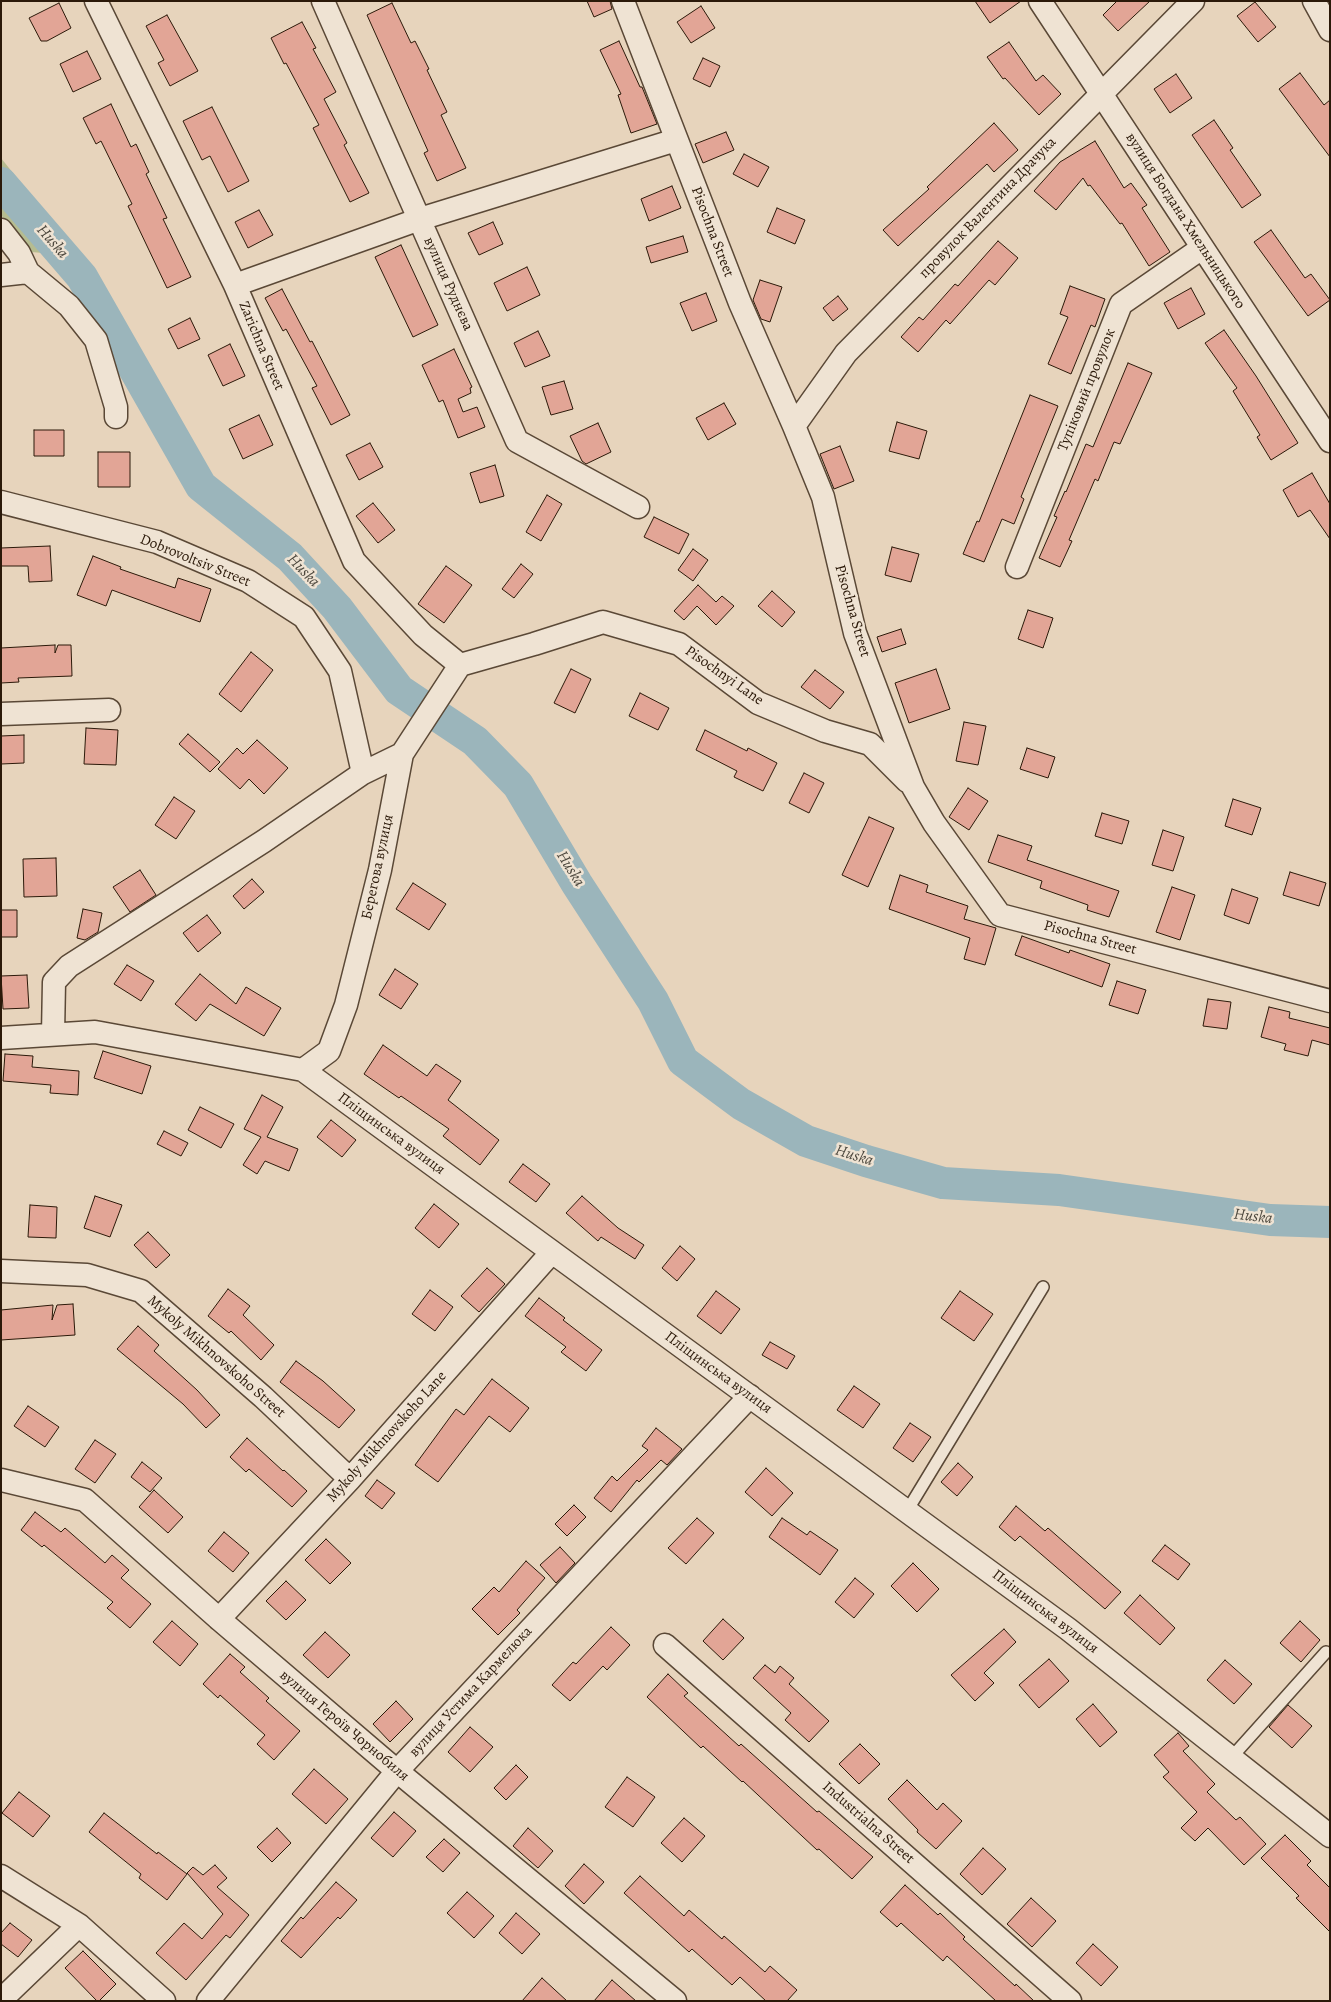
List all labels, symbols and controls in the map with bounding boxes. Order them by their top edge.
street label: вулиця Богдана Хмельницького [1121,130,1249,312]
street label: провулок Валентина Драчука [916,134,1060,282]
street label: Pisochna Street [687,184,737,280]
water label: Huska [32,221,72,263]
street label: вулиця Руднєва [419,234,477,334]
street label: Zarichna Street [234,299,288,393]
street label: Тупіковий провулок [1054,326,1120,454]
street label: Dobrovoltsiv Street [137,531,253,591]
water label: Huska [283,550,323,592]
street label: Pisochna Street [830,563,874,659]
street label: Pisochnyi Lane [681,642,767,710]
street label: Берегова вулиця [358,813,398,921]
water label: Huska [552,848,588,890]
street label: Pisochna Street [1042,917,1138,959]
street label: Пліщинська вулиця [334,1089,448,1179]
water label: Huska [833,1141,875,1171]
water label: Huska [1233,1205,1273,1229]
street label: Mykoly Mikhnovskoho Street [143,1292,289,1422]
street label: Пліщинська вулиця [661,1328,775,1418]
street label: Mykoly Mikhnovskoho Lane [323,1368,451,1506]
street label: Пліщинська вулиця [988,1566,1102,1658]
street label: вулиця Устима Кармелюка [406,1623,536,1761]
street label: вулиця Героїв Чорнобиля [276,1667,412,1785]
street label: Industrialna Street [818,1778,918,1868]

